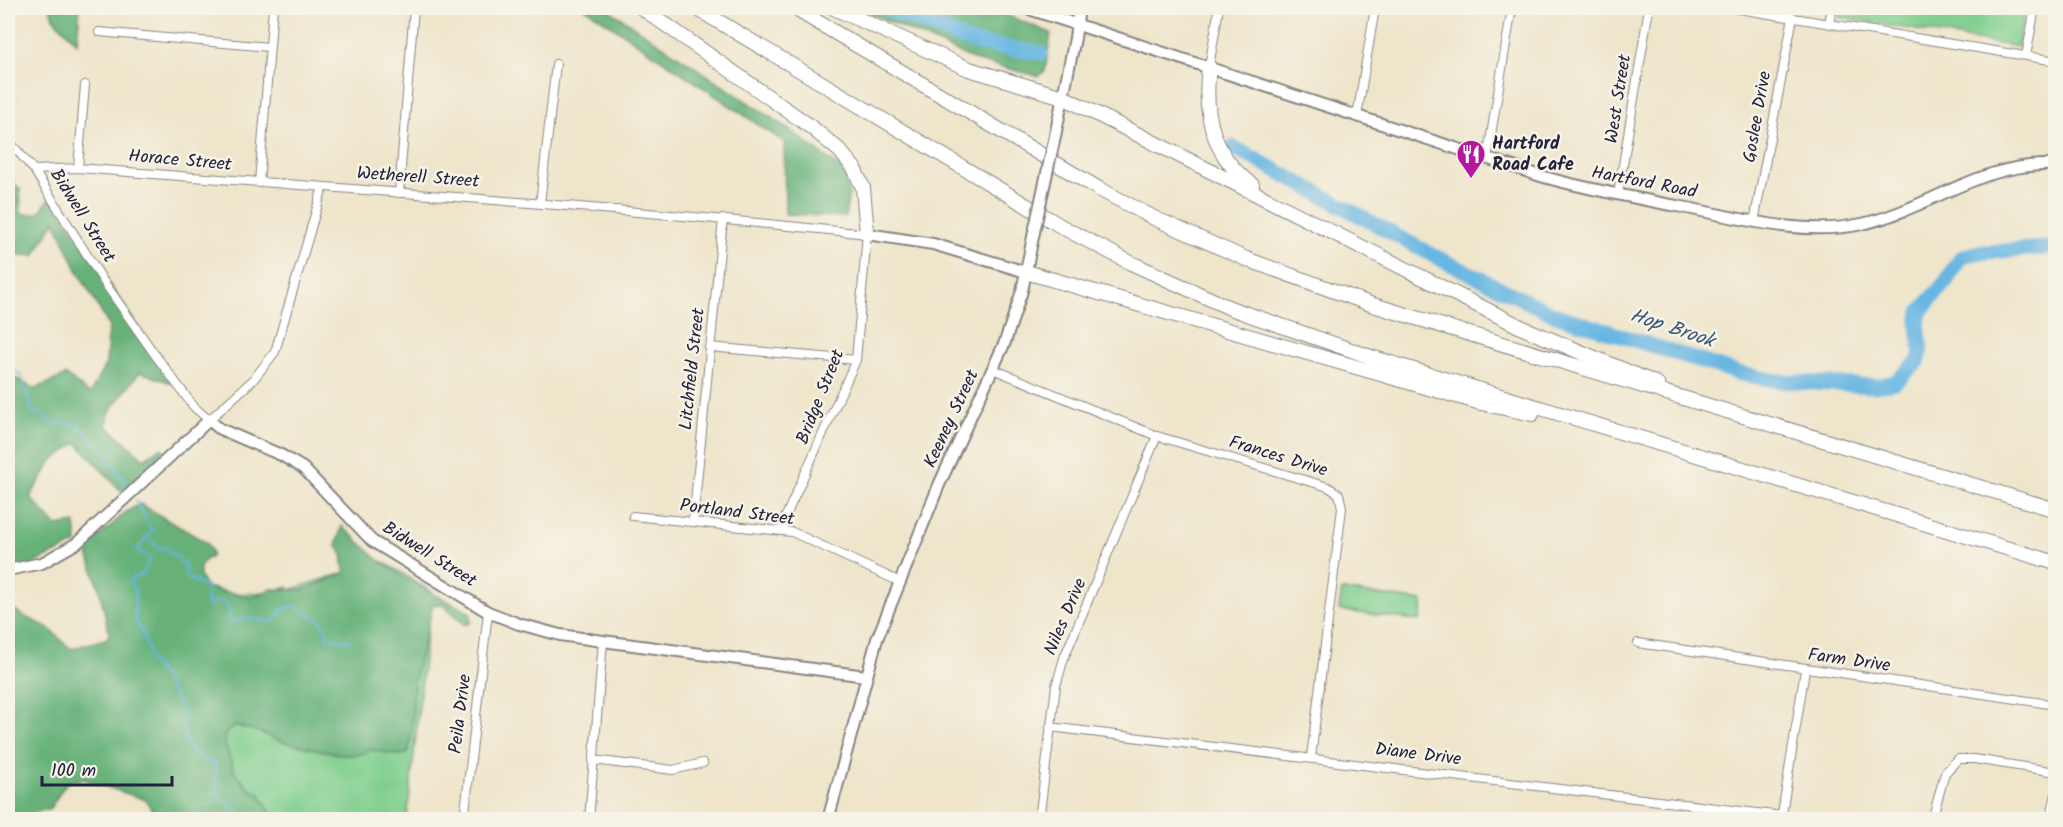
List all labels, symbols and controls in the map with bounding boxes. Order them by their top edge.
street label: West Street [1598,51,1640,146]
street label: Goslee Drive [1736,69,1780,165]
place label: Hartford Road Cafe [1492,130,1574,180]
restaurant icon: Hartford Road Cafe [1455,138,1487,180]
street label: Horace Street [127,142,234,180]
street label: Wetherell Street [356,159,481,197]
street label: Hartford Road [1589,159,1700,208]
street label: Bidwell Street [41,163,123,270]
water label: Hop Brook [1626,300,1721,358]
street label: Litchfield Street [672,305,714,431]
street label: Bridge Street [789,344,854,449]
street label: Keeney Street [916,364,988,473]
street label: Frances Drive [1225,428,1331,486]
street label: Portland Street [678,492,797,535]
street label: Bidwell Street [376,514,483,596]
street label: Niles Drive [1037,574,1095,660]
street label: Farm Drive [1806,641,1892,681]
street label: Peila Drive [442,673,480,755]
street label: Diane Drive [1373,735,1463,775]
scale bar [42,749,172,787]
text: 100 m [51,757,96,786]

